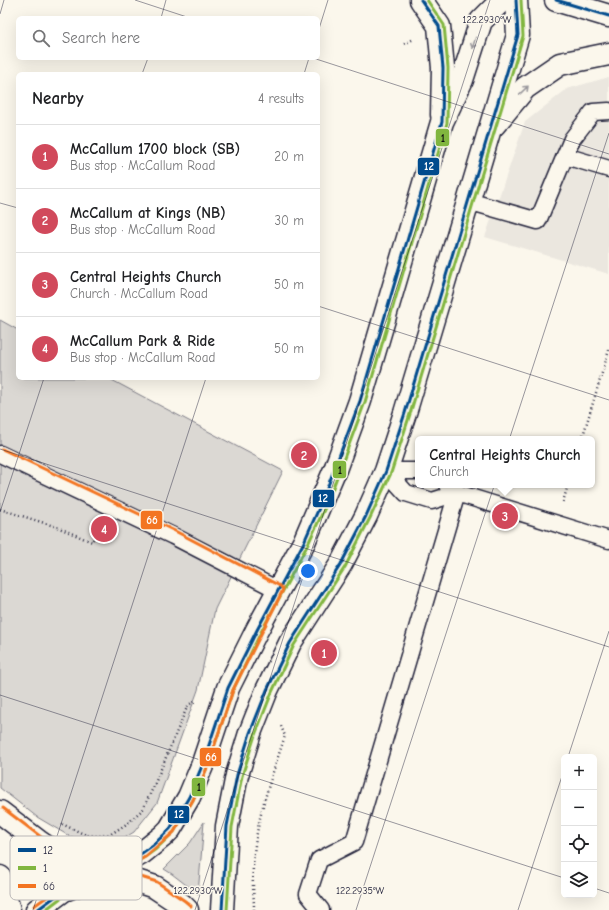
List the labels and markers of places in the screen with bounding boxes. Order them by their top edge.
pin: 2 [291,440,317,470]
pin: 3 [492,501,518,531]
pin: 4 [91,514,117,544]
pin: 1 [311,638,337,668]

